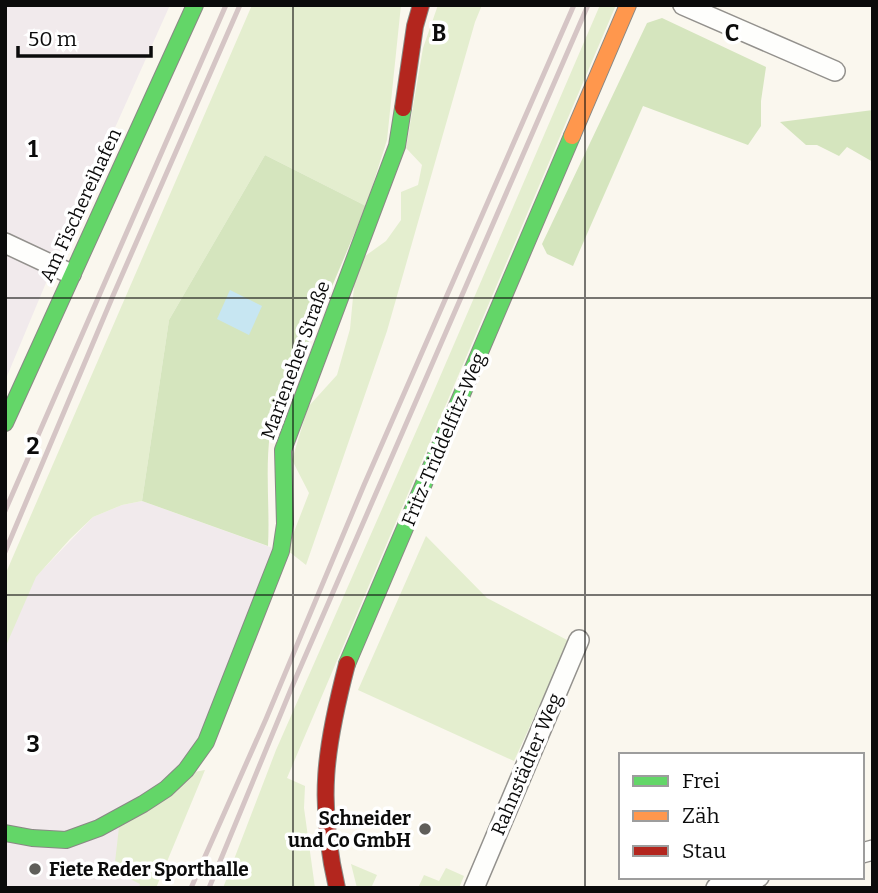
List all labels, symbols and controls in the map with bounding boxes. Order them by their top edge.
scale bar [18,14,150,58]
text: B [432,19,446,47]
text: C [725,19,739,47]
text: 50 m [28,26,77,52]
street label: Am Fischereihafen [35,125,126,286]
text: 1 [28,135,38,163]
street label: Marieneher Straße [256,278,335,442]
street label: Fritz-Triddelfitz-Weg [397,349,490,529]
text: 2 [27,432,40,460]
street label: Rahnstädter Weg [486,689,567,839]
text: 3 [26,730,40,758]
legend [619,753,864,879]
text: Frei [682,768,720,794]
text: Zäh [682,803,720,829]
place label: Schneider und Co GmbH [288,807,411,852]
marker: Schneider und Co GmbH [417,821,433,837]
text: Stau [682,838,726,864]
place label: Fiete Reder Sporthalle [49,858,249,881]
marker: Fiete Reder Sporthalle [27,861,43,877]

